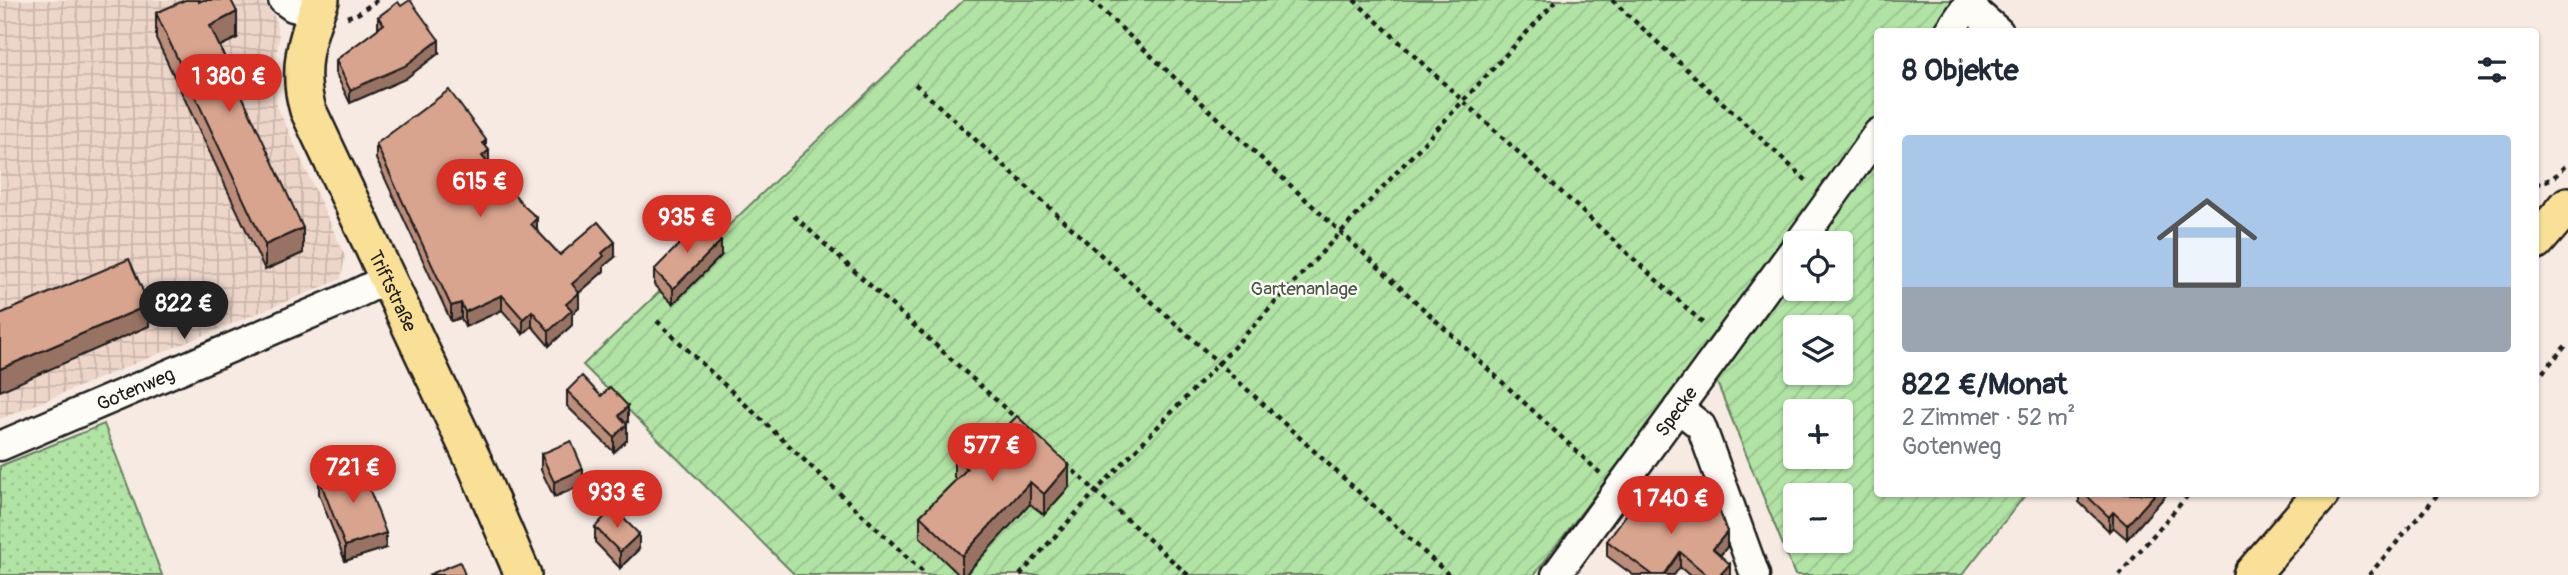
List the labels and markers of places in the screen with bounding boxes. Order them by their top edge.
pin: 1 380 € [164,54,294,114]
pin: 615 € [431,160,529,219]
pin: 935 € [638,196,736,255]
pin: 822 € [135,282,233,341]
pin: 577 € [943,424,1041,483]
pin: 721 € [304,446,402,505]
pin: 933 € [568,470,666,530]
pin: 1 740 € [1606,476,1736,536]

